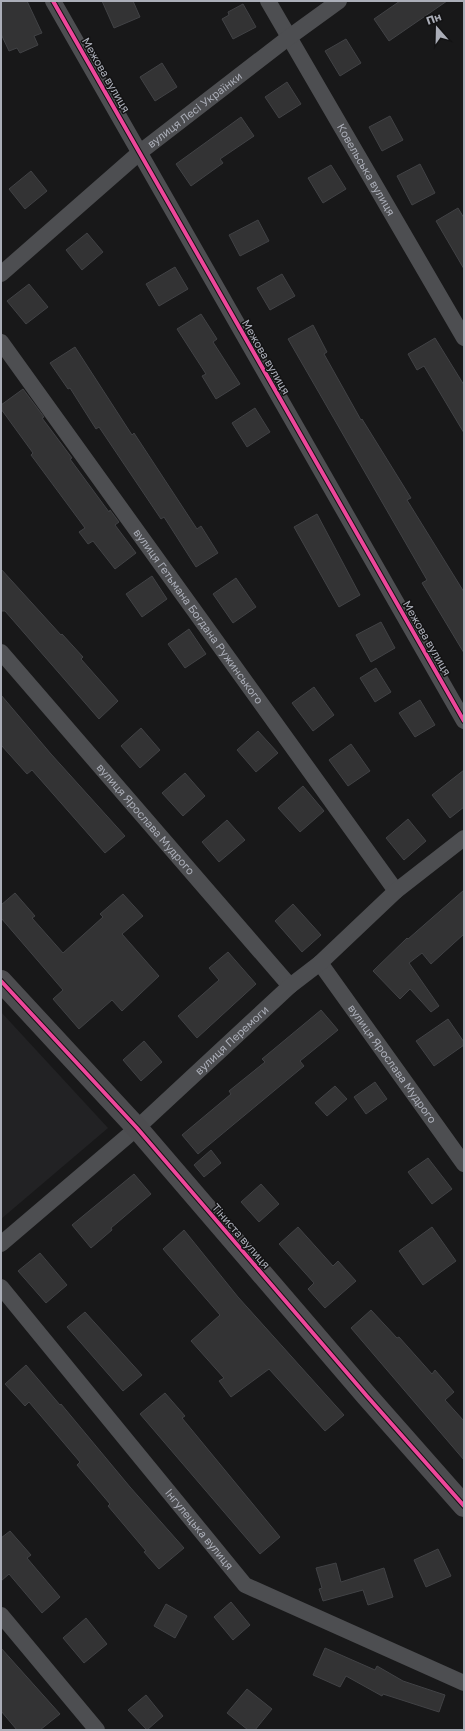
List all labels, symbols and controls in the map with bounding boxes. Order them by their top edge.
north arrow [417,8,457,48]
text: Пн [424,9,443,27]
street label: Межова вулиця [80,35,133,114]
street label: вулиця Лесі Українки [145,69,244,150]
street label: Ковельська вулиця [335,121,398,218]
street label: Межова вулиця [240,317,293,396]
street label: вулиця Гетьмана Богдана Ружинського [131,526,266,706]
street label: Межова вулиця [401,598,454,677]
street label: вулиця Ярослава Мудрого [94,761,198,877]
street label: вулиця Ярослава Мудрого [346,1002,440,1126]
street label: вулиця Перемоги [192,1003,271,1077]
street label: Тіниста вулиця [210,1201,273,1271]
street label: Інгулецька вулиця [163,1486,237,1572]

